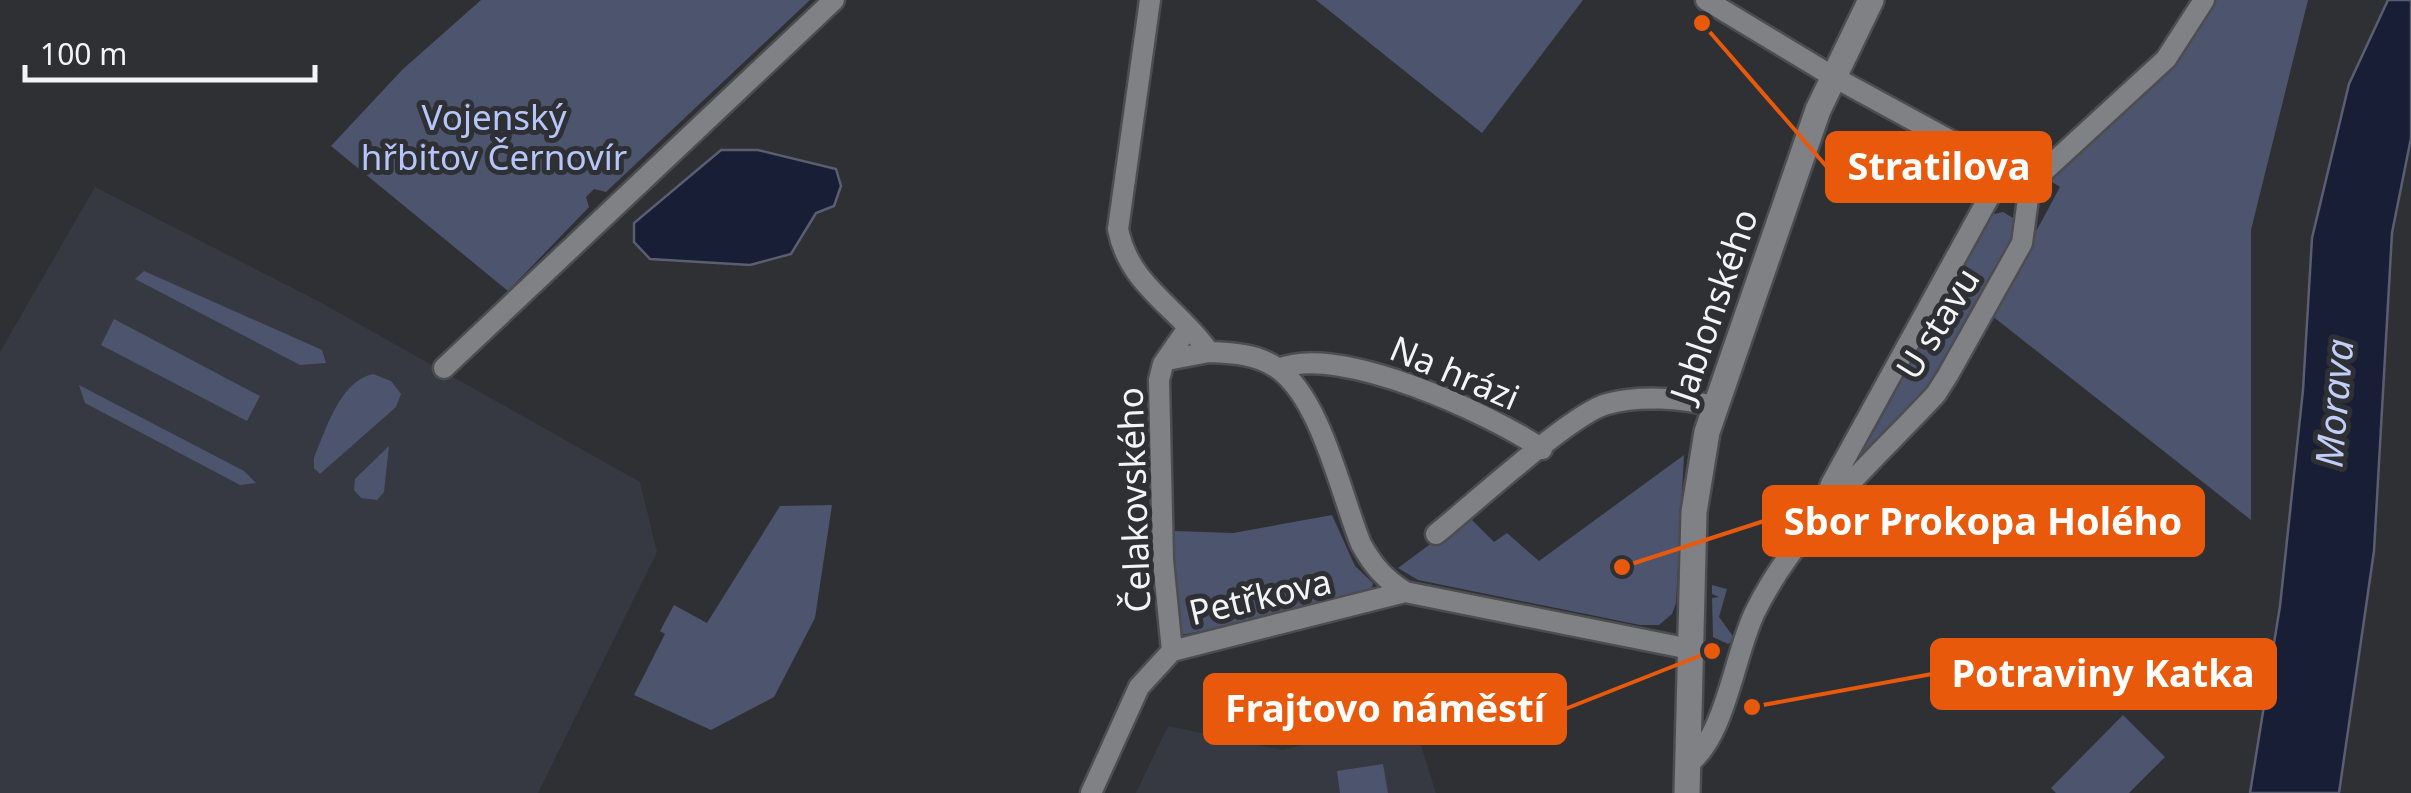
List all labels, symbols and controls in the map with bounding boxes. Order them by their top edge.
scale bar [25,20,315,82]
text: 100 m [40,33,127,74]
park label: Vojenský hřbitov Černovír [361,93,627,180]
callout: Stratilova [1827,133,2050,201]
text: Stratilova [1847,139,2031,191]
street label: Jablonského [1657,203,1768,410]
street label: U stavu [1884,258,1990,388]
street label: Na hrázi [1383,324,1527,420]
water label: Morava [2301,337,2365,469]
street label: Čelakovského [1106,387,1160,613]
callout: Sbor Prokopa Holého [1764,487,2203,555]
text: Sbor Prokopa Holého [1784,494,2182,546]
street label: Petřkova [1184,557,1336,635]
callout: Potraviny Katka [1932,640,2275,708]
text: Potraviny Katka [1952,646,2254,698]
callout: Frajtovo náměstí [1205,675,1565,743]
text: Frajtovo náměstí [1225,681,1548,733]

